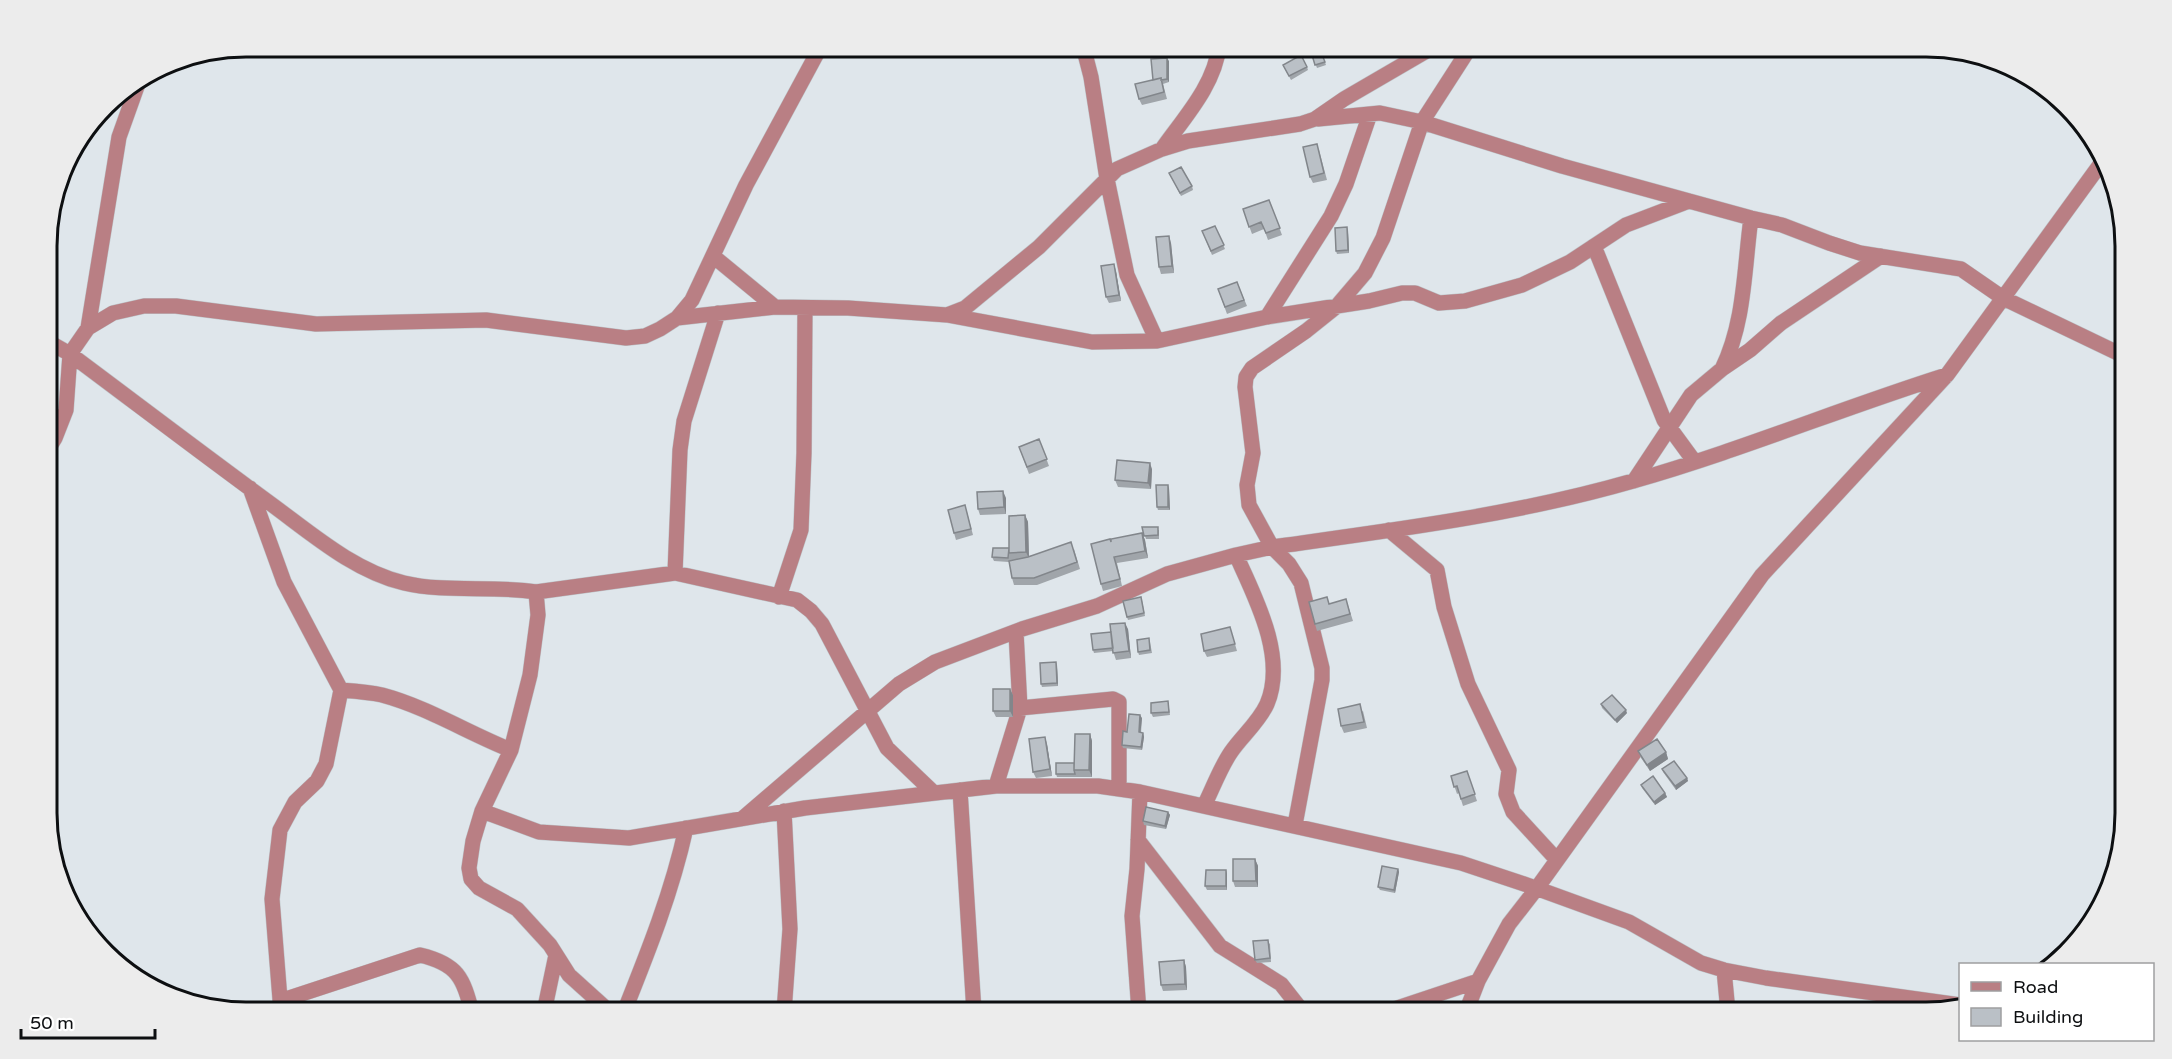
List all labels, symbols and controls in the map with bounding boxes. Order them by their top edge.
legend [1959,963,2154,1041]
text: Road [2013,976,2058,998]
scale bar [21,1002,154,1040]
text: Building [2013,1006,2083,1028]
text: 50 m [30,1012,74,1034]

